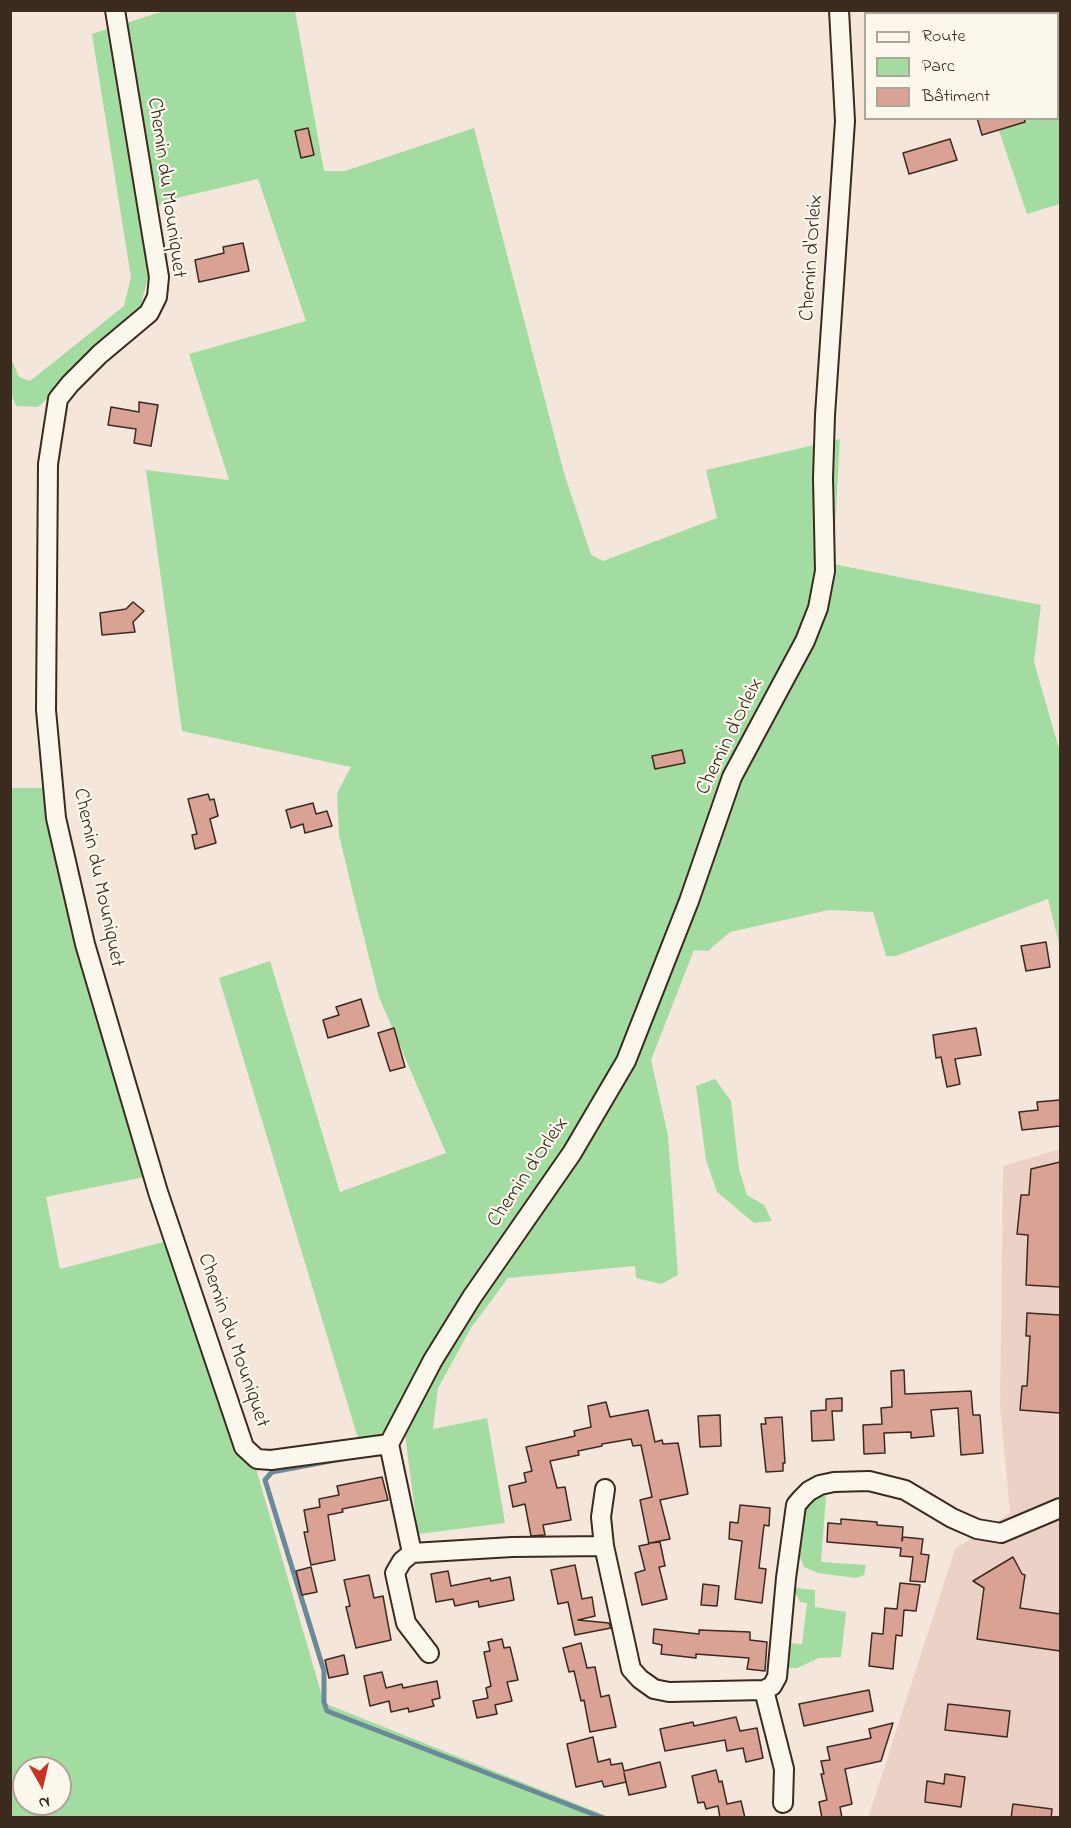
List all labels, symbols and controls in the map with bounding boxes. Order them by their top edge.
legend [864,12,1059,120]
text: Route [922,24,966,50]
text: Parc [922,54,955,80]
text: Bâtiment [922,84,990,110]
street label: Chemin du Mouniquet [140,96,190,280]
street label: Chemin d'Orleix [796,194,830,322]
street label: Chemin d'Orleix [692,674,770,800]
street label: Chemin du Mouniquet [66,786,128,970]
street label: Chemin d'Orleix [483,1113,575,1233]
street label: Chemin du Mouniquet [190,1251,274,1431]
north arrow [12,1756,72,1816]
text: N [37,1789,51,1814]

